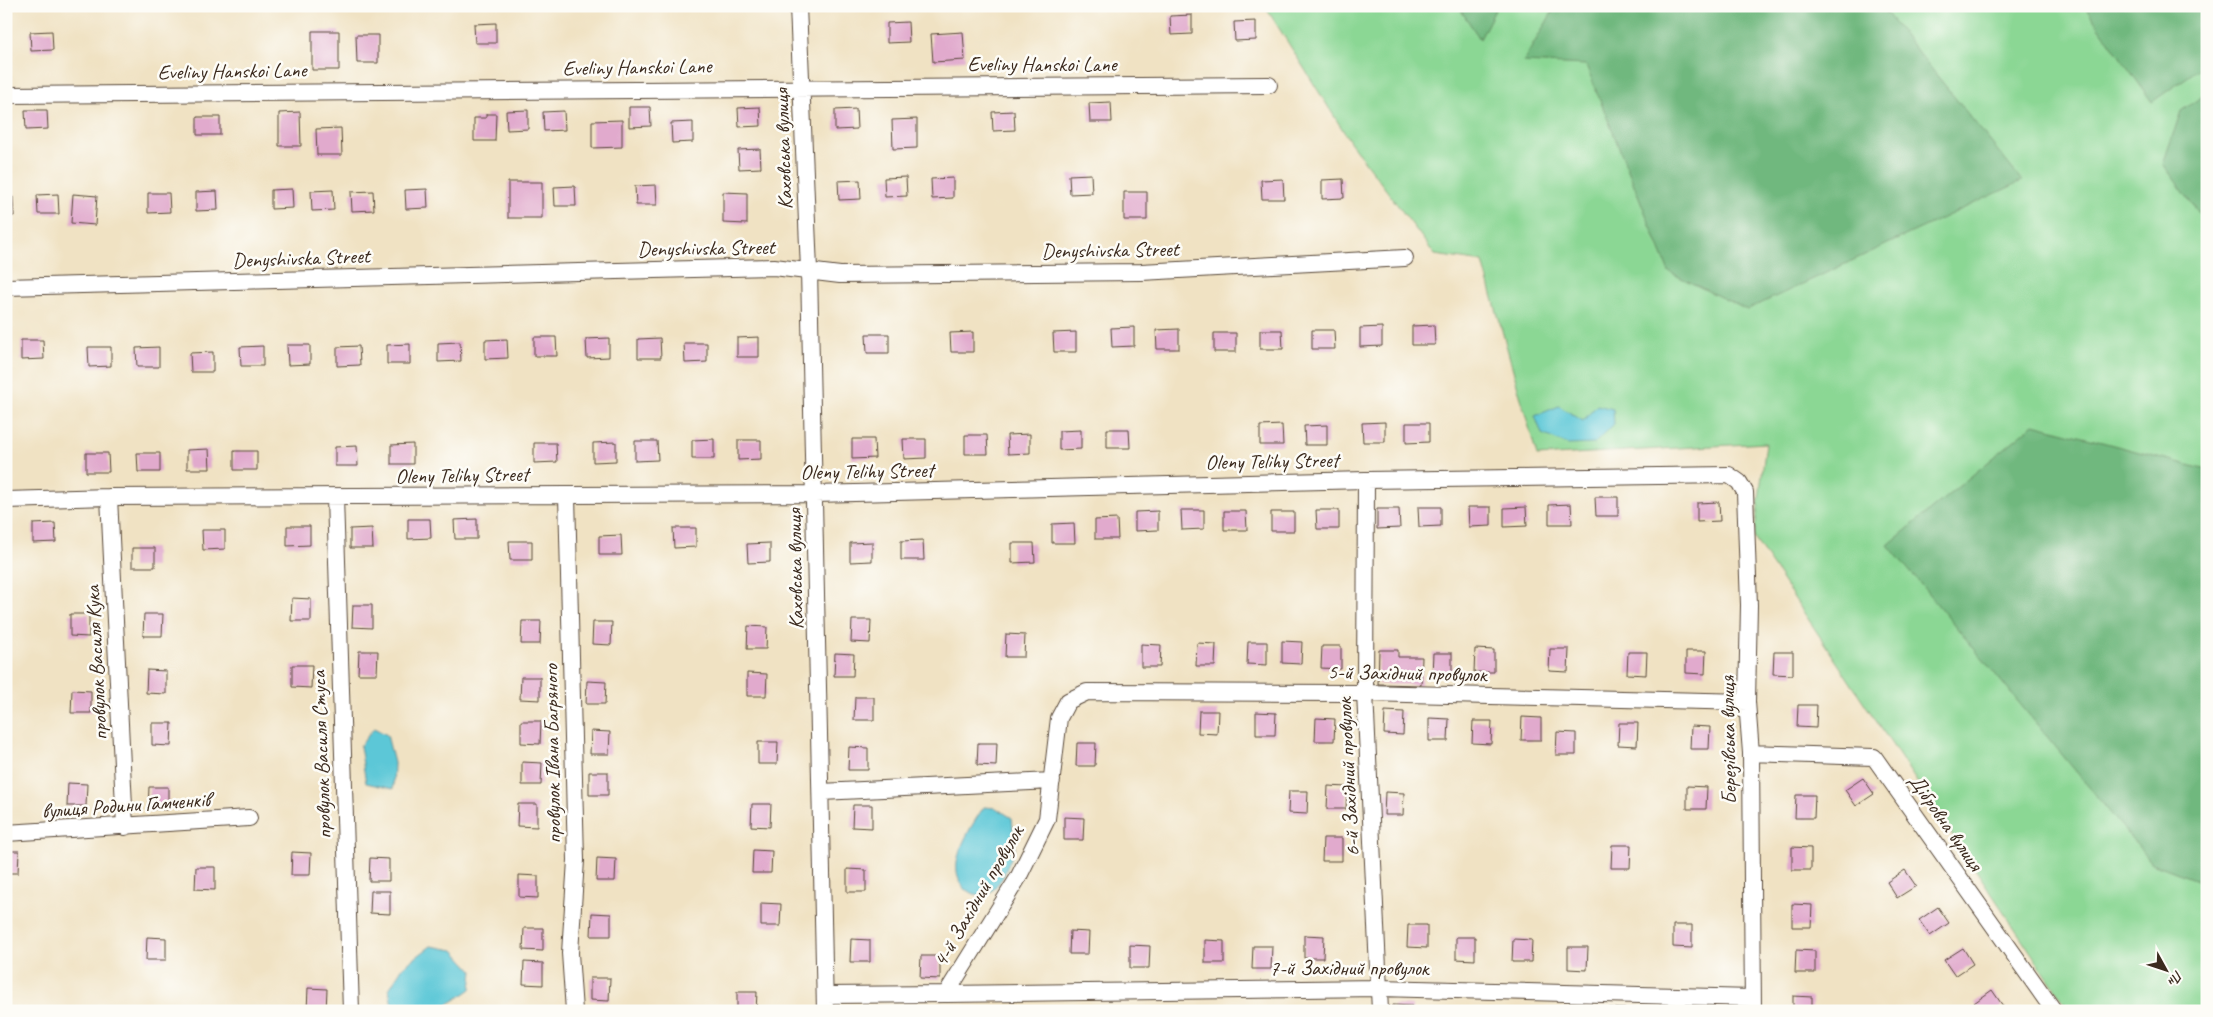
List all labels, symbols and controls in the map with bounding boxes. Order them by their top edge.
street label: Eveliny Hanskoi Lane [967,51,1119,77]
street label: Eveliny Hanskoi Lane [562,53,714,81]
street label: Eveliny Hanskoi Lane [157,57,309,85]
street label: Каховська вулиця [768,86,798,210]
street label: Denyshivska Street [637,234,777,262]
street label: Denyshivska Street [1041,236,1181,264]
street label: Denyshivska Street [232,243,372,273]
street label: Oleny Telihy Street [1205,447,1342,475]
street label: Oleny Telihy Street [800,457,937,485]
street label: Oleny Telihy Street [395,461,532,489]
street label: Каховська вулиця [781,507,809,630]
street label: провулок Василя Кука [79,583,113,741]
street label: 5-й Західний провулок [1327,659,1489,687]
street label: провулок Івана Багряного [537,662,567,844]
street label: провулок Василя Стуса [305,669,337,840]
street label: Березівська вулиця [1714,674,1742,805]
street label: 6-й Західний провулок [1331,695,1365,857]
street label: Дібровна вулиця [1903,768,1990,877]
street label: вулиця Родини Гамченків [41,786,216,824]
street label: 4-й Західний провулок [927,819,1030,971]
north arrow [2140,944,2190,994]
street label: 7-й Західний провулок [1270,955,1431,981]
text: Пн [2164,967,2187,990]

